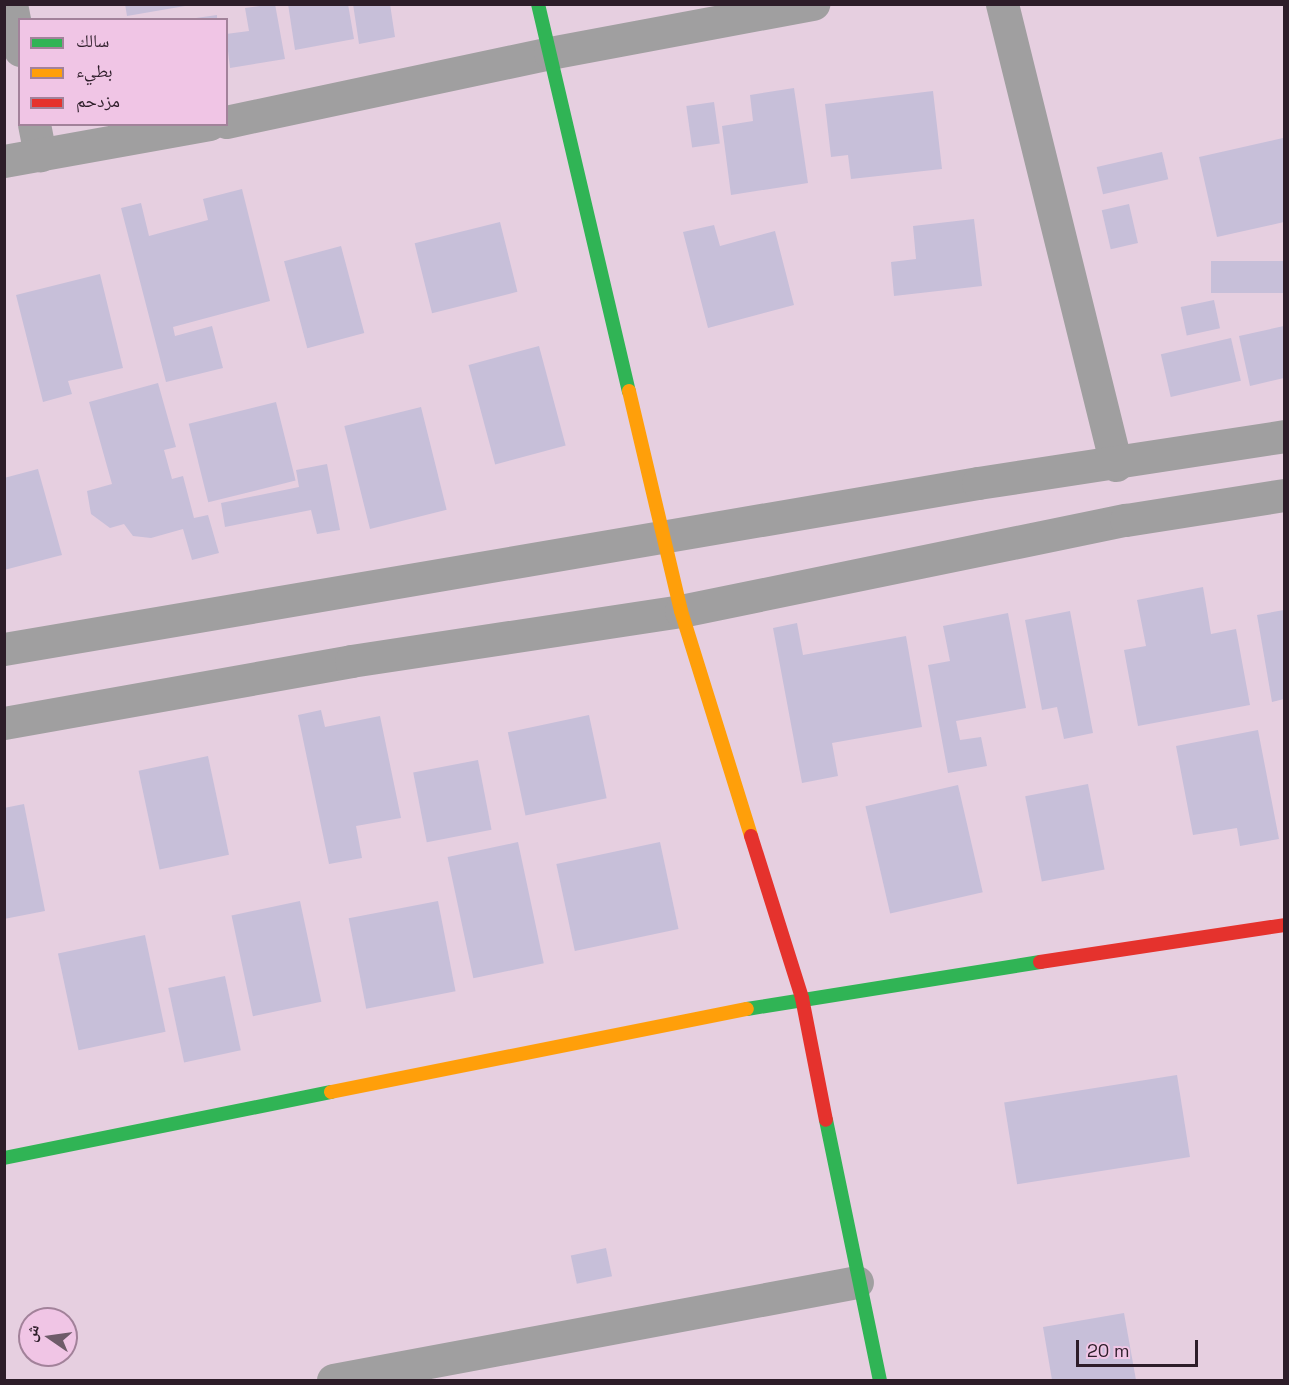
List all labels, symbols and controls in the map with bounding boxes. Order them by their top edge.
legend [18,18,228,126]
text: سالك [76,29,109,52]
text: بطيء [76,59,113,82]
text: مزدحم [76,89,120,112]
north arrow [18,1307,78,1367]
text: ش [20,1323,44,1344]
scale bar [1079,1328,1200,1366]
text: 20 m [1087,1339,1130,1362]

